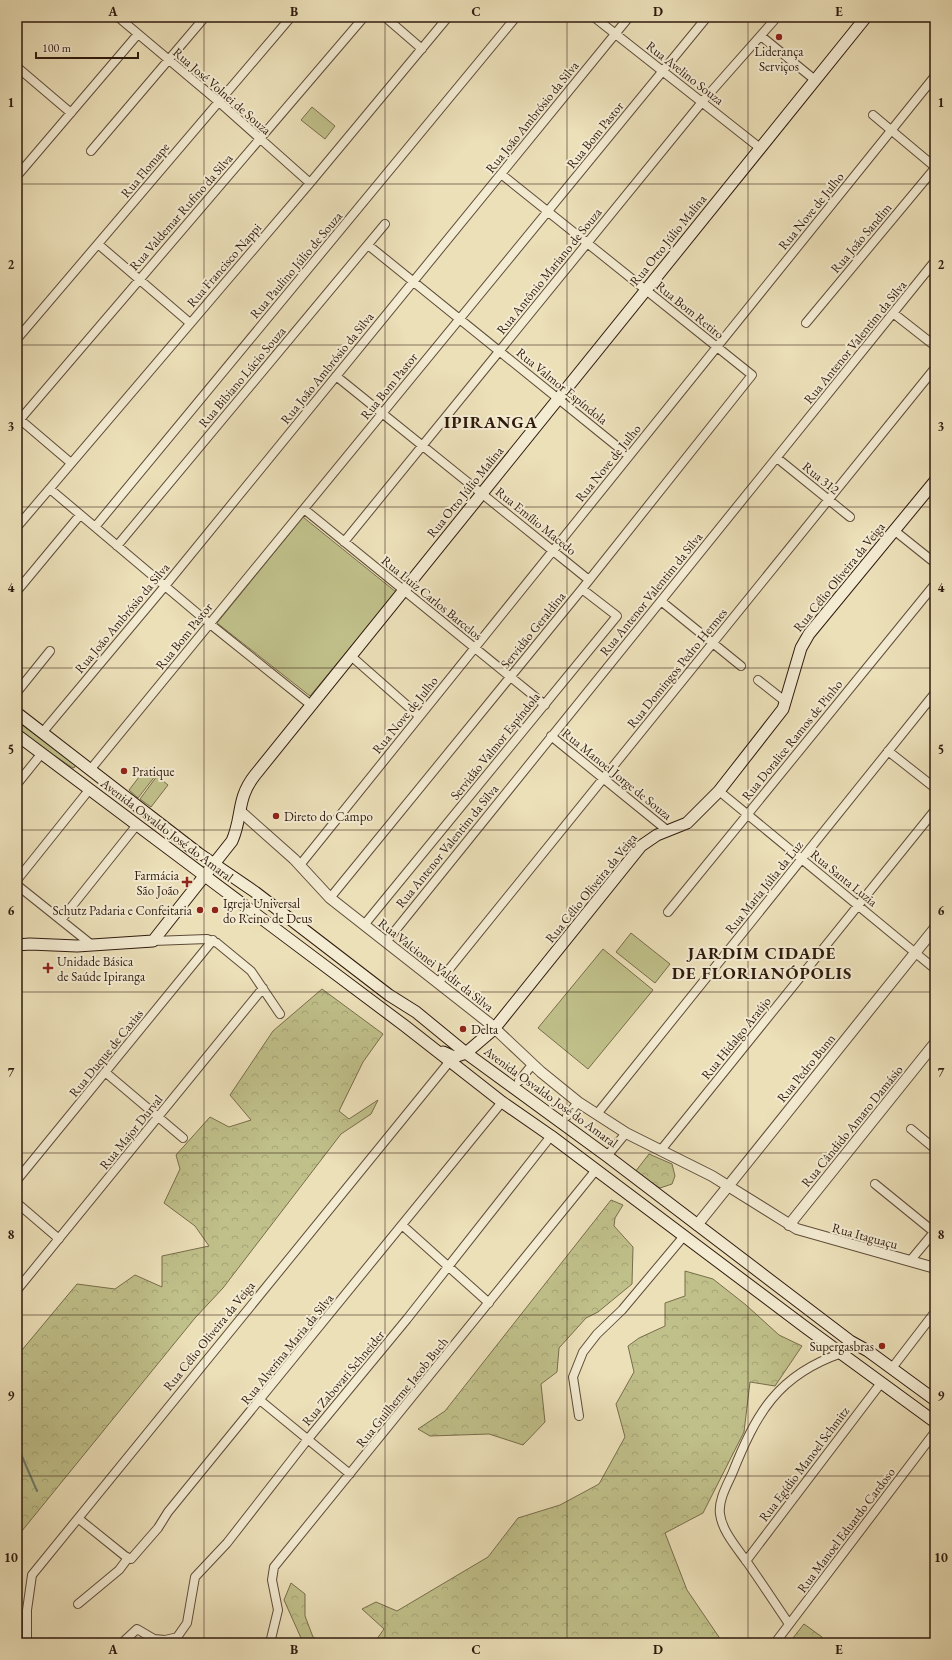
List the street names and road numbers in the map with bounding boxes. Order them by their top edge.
street label: Rua Avelino Souza [643,37,728,109]
street label: Rua José Volnei de Souza [169,44,275,139]
street label: Rua João Ambrósio da Silva [482,57,583,176]
street label: Rua Bom Pastor [563,97,628,172]
street label: Rua Flomape [117,139,173,201]
street label: Rua Valdemar Rufino da Silva [125,149,237,274]
street label: Rua Nove de Julho [774,169,848,253]
street label: Rua Otto Júlio Malina [626,190,711,289]
street label: Rua João Sandim [827,199,895,277]
street label: Rua Antônio Mariano de Souza [493,204,606,338]
street label: Rua Paulino Júlio de Souza [246,207,346,322]
street label: Rua Francisco Nappi [183,219,265,311]
street label: Rua Antenor Valentim da Silva [800,276,911,407]
street label: Rua Bom Retiro [652,277,728,343]
street label: Rua João Ambrósio da Silva [277,308,378,427]
street label: Rua Bibiano Lúcio Souza [195,322,290,431]
street label: Rua Valmor Espíndola [513,344,612,429]
street label: Rua Bom Pastor [357,348,422,423]
street label: Rua Nove de Julho [571,421,645,505]
street label: Rua Otto Júlio Malina [423,442,508,541]
street label: Rua 312 [799,458,843,498]
street label: Rua Emílio Macedo [492,483,580,559]
street label: Rua Célio Oliveira da Veiga [789,518,889,635]
street label: Rua Antenor Valentim da Silva [596,528,707,659]
street label: Rua Luiz Carlos Barcelos [378,552,486,644]
street label: Rua João Ambrósio da Silva [71,559,174,677]
street label: Servidão Geraldina [497,587,570,672]
street label: Rua Bom Pastor [152,598,217,673]
street label: Rua Domingos Pedro Hermes [623,604,731,732]
street label: Rua Nove de Julho [368,673,442,757]
street label: Rua Doralice Ramos de Pinho [738,676,846,804]
street label: Servidão Valmor Espíndola [446,688,544,803]
street label: Rua Manoel Jorge de Souza [558,724,676,824]
street label: Avenida Osvaldo José do Amaral [96,774,237,885]
street label: Rua Antenor Valentim da Silva [392,780,503,911]
street label: Rua Célio Oliveira da Veiga [541,829,641,946]
street label: Rua Maria Júlia da Luz [721,837,807,937]
street label: Rua Santa Luzia [807,846,882,911]
street label: Rua Valcionei Valdir da Silva [375,915,498,1016]
street label: Rua Hidalgo Araújo [697,993,775,1083]
street label: Rua Duque de Caxias [65,1005,147,1101]
street label: Rua Pedro Bunn [773,1030,839,1106]
street label: Avenida Osvaldo José do Amaral [480,1042,621,1151]
street label: Rua Cândido Amaro Damásio [797,1061,907,1191]
street label: Rua Major Durval [96,1091,166,1173]
street label: Rua Itaguaçu [830,1219,900,1253]
street label: Rua Célio Oliveira da Veiga [159,1277,259,1394]
street label: Rua Alverina Maria da Silva [237,1289,338,1408]
street label: Rua Zabovari Schneider [298,1326,388,1429]
street label: Rua Guilherme Jacob Buch [352,1333,452,1451]
street label: Rua Egídio Manoel Schmitz [755,1403,853,1525]
street label: Rua Manoel Eduardo Cardoso [793,1464,899,1596]

